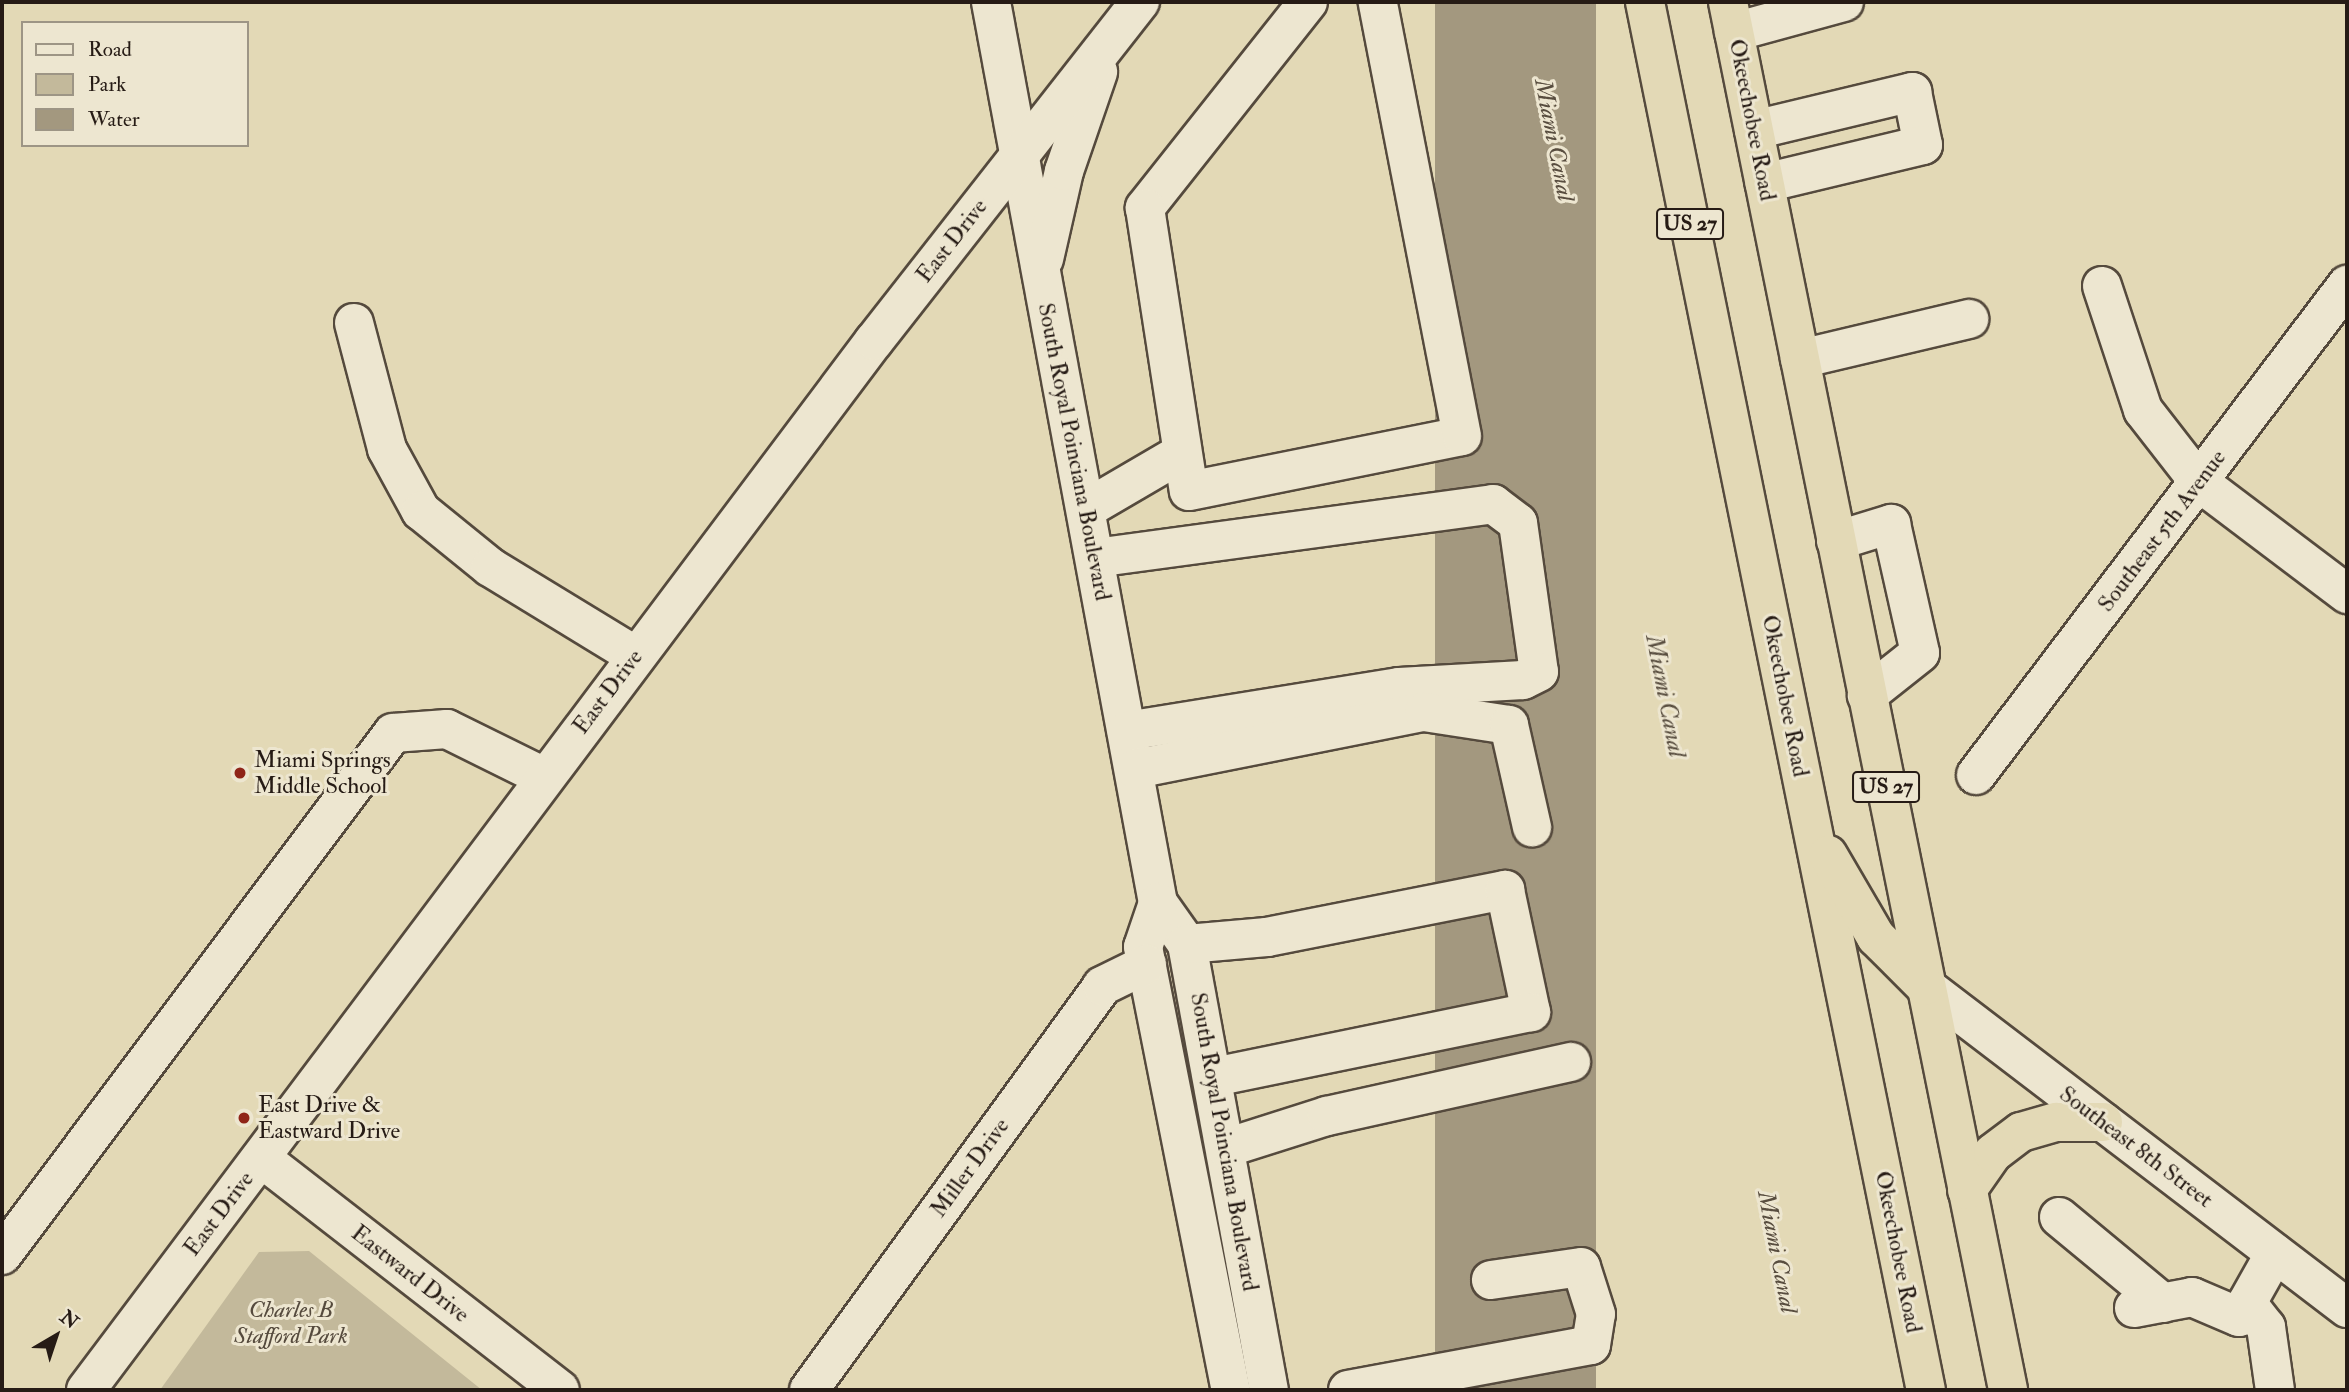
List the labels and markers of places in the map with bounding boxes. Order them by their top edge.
place label: Miami Springs Middle School [254,746,391,800]
marker: Miami Springs Middle School [232,765,248,781]
place label: East Drive & Eastward Drive [258,1091,400,1145]
marker: East Drive & Eastward Drive [236,1110,252,1126]

